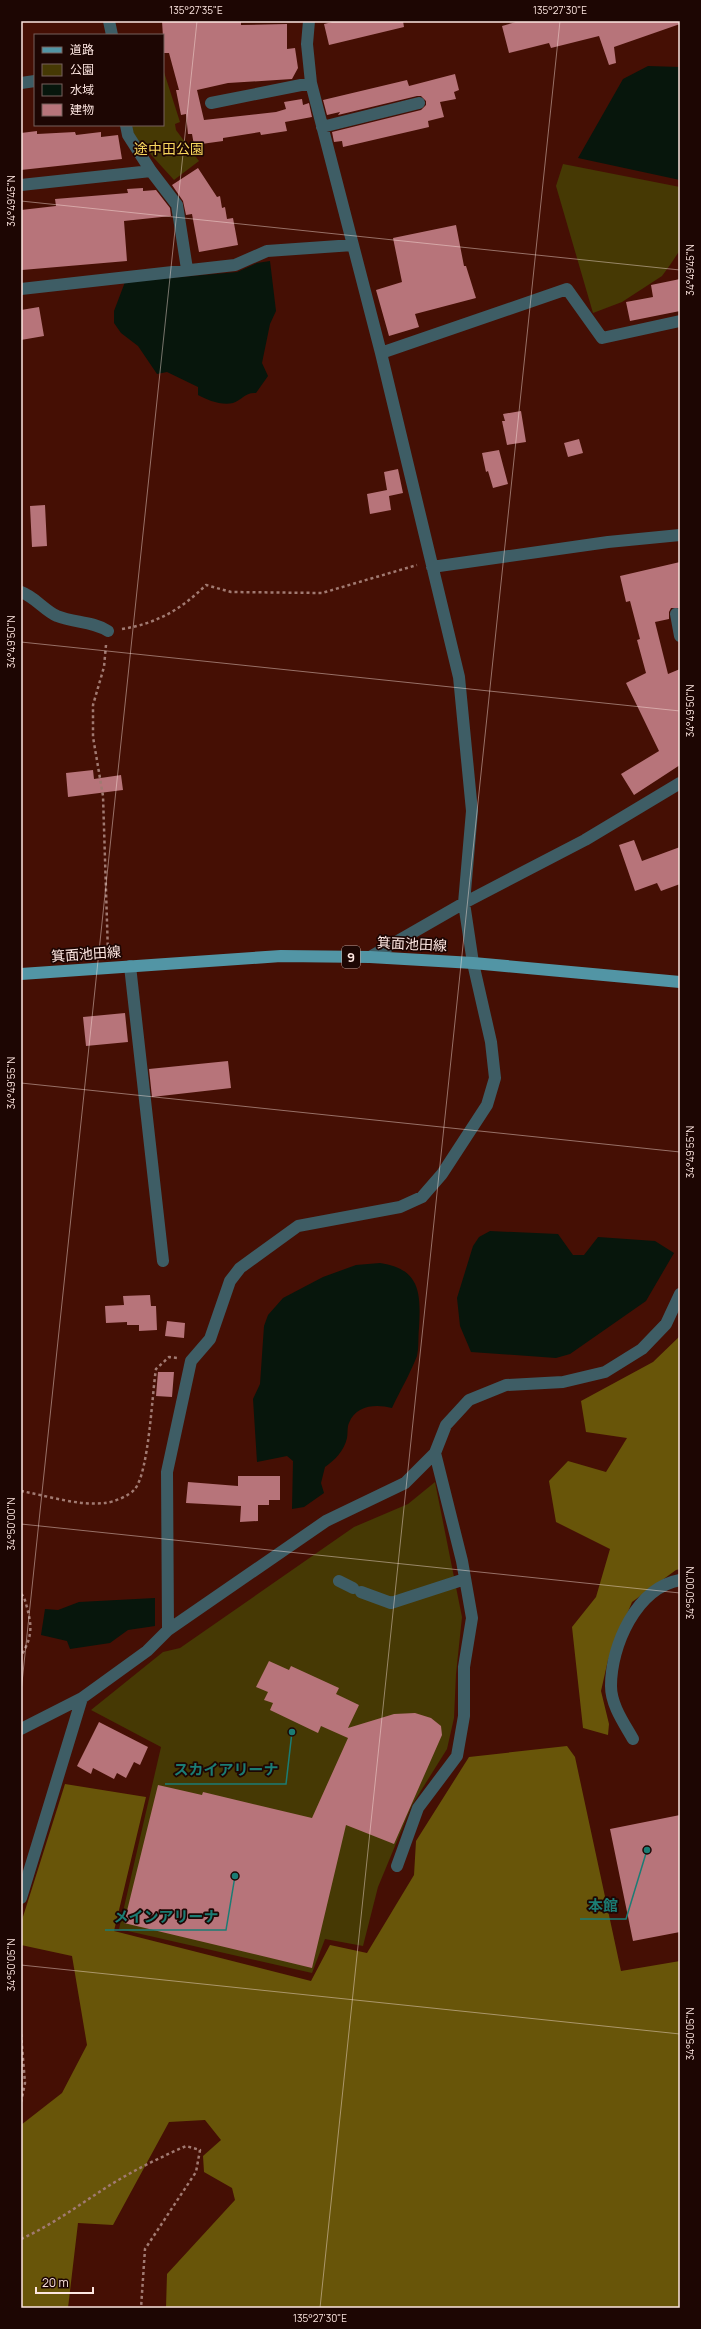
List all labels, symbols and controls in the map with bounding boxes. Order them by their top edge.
text: 135°27'35"E [169,3,223,17]
text: 135°27'30"E [533,3,587,17]
legend [34,34,164,126]
text: 道路 [70,41,94,58]
text: 公園 [70,61,94,78]
text: 水域 [70,81,94,98]
text: 建物 [70,101,94,118]
park label: 途中田公園 [134,139,204,158]
text: 34°49'45"N [4,175,18,227]
text: 34°49'45"N [683,244,697,296]
text: 34°49'50"N [4,615,18,668]
text: 34°49'50"N [683,684,697,737]
street label: 箕面池田線 [377,932,447,955]
street label: 箕面池田線 [50,942,122,965]
road number: 9 [342,946,360,968]
text: 34°49'55"N [4,1057,18,1109]
text: 34°49'55"N [683,1126,697,1178]
text: 34°50'00"N [4,1497,18,1550]
text: 34°50'00"N [683,1566,697,1619]
callout: スカイアリーナ [165,1757,286,1784]
text: スカイアリーナ [173,1759,279,1780]
callout: 本館 [580,1892,626,1919]
text: 本館 [588,1895,618,1916]
callout: メインアリーナ [105,1903,226,1930]
text: メインアリーナ [113,1906,219,1927]
text: 34°50'05"N [4,1939,18,1991]
text: 34°50'05"N [683,2008,697,2060]
scale bar [36,2269,93,2295]
text: 20 m [42,2274,69,2291]
text: 135°27'30"E [293,2311,347,2325]

